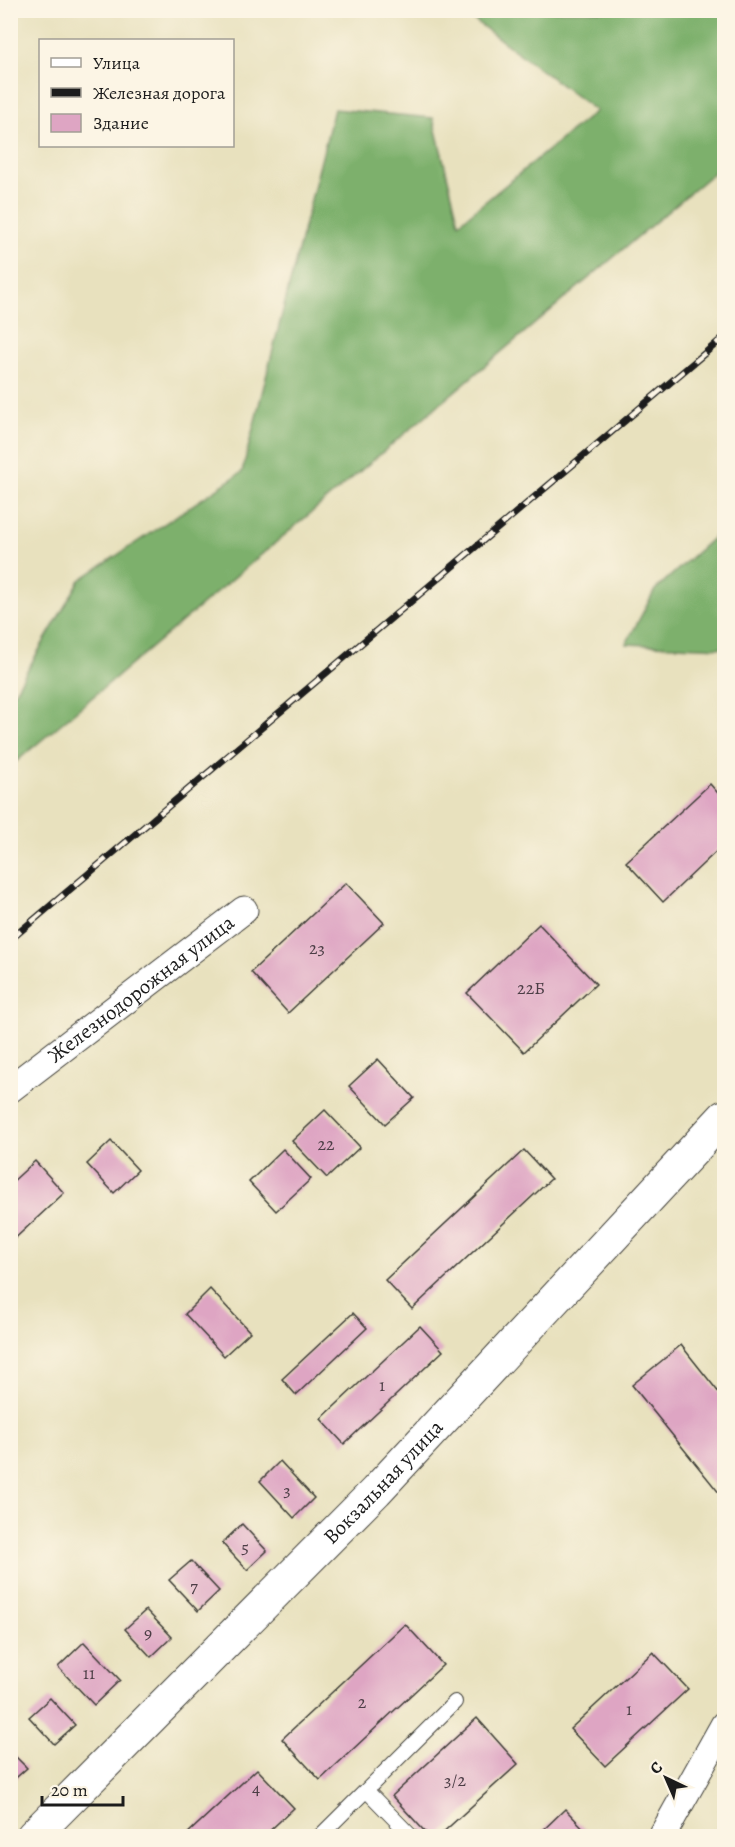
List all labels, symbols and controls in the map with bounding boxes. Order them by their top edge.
legend [39,39,234,147]
text: Улица [93,51,141,75]
text: Железная дорога [93,81,226,105]
text: Здание [93,111,149,135]
street label: Железнодорожная улица [42,908,240,1069]
house number: 23 [309,936,325,960]
house number: 22Б [517,976,545,1000]
house number: 22 [317,1132,335,1156]
house number: 1 [379,1373,385,1397]
street label: Вокзальная улица [317,1413,450,1550]
house number: 3 [283,1478,291,1502]
house number: 5 [241,1535,249,1559]
house number: 7 [190,1574,198,1598]
house number: 9 [144,1621,152,1645]
house number: 11 [83,1661,95,1685]
house number: 2 [358,1690,367,1714]
house number: 1 [626,1697,632,1721]
north arrow [636,1748,696,1808]
text: С [645,1756,668,1779]
house number: 3/2 [444,1768,466,1792]
scale bar [42,1769,123,1807]
house number: 4 [252,1776,260,1800]
text: 20 m [51,1778,88,1802]

